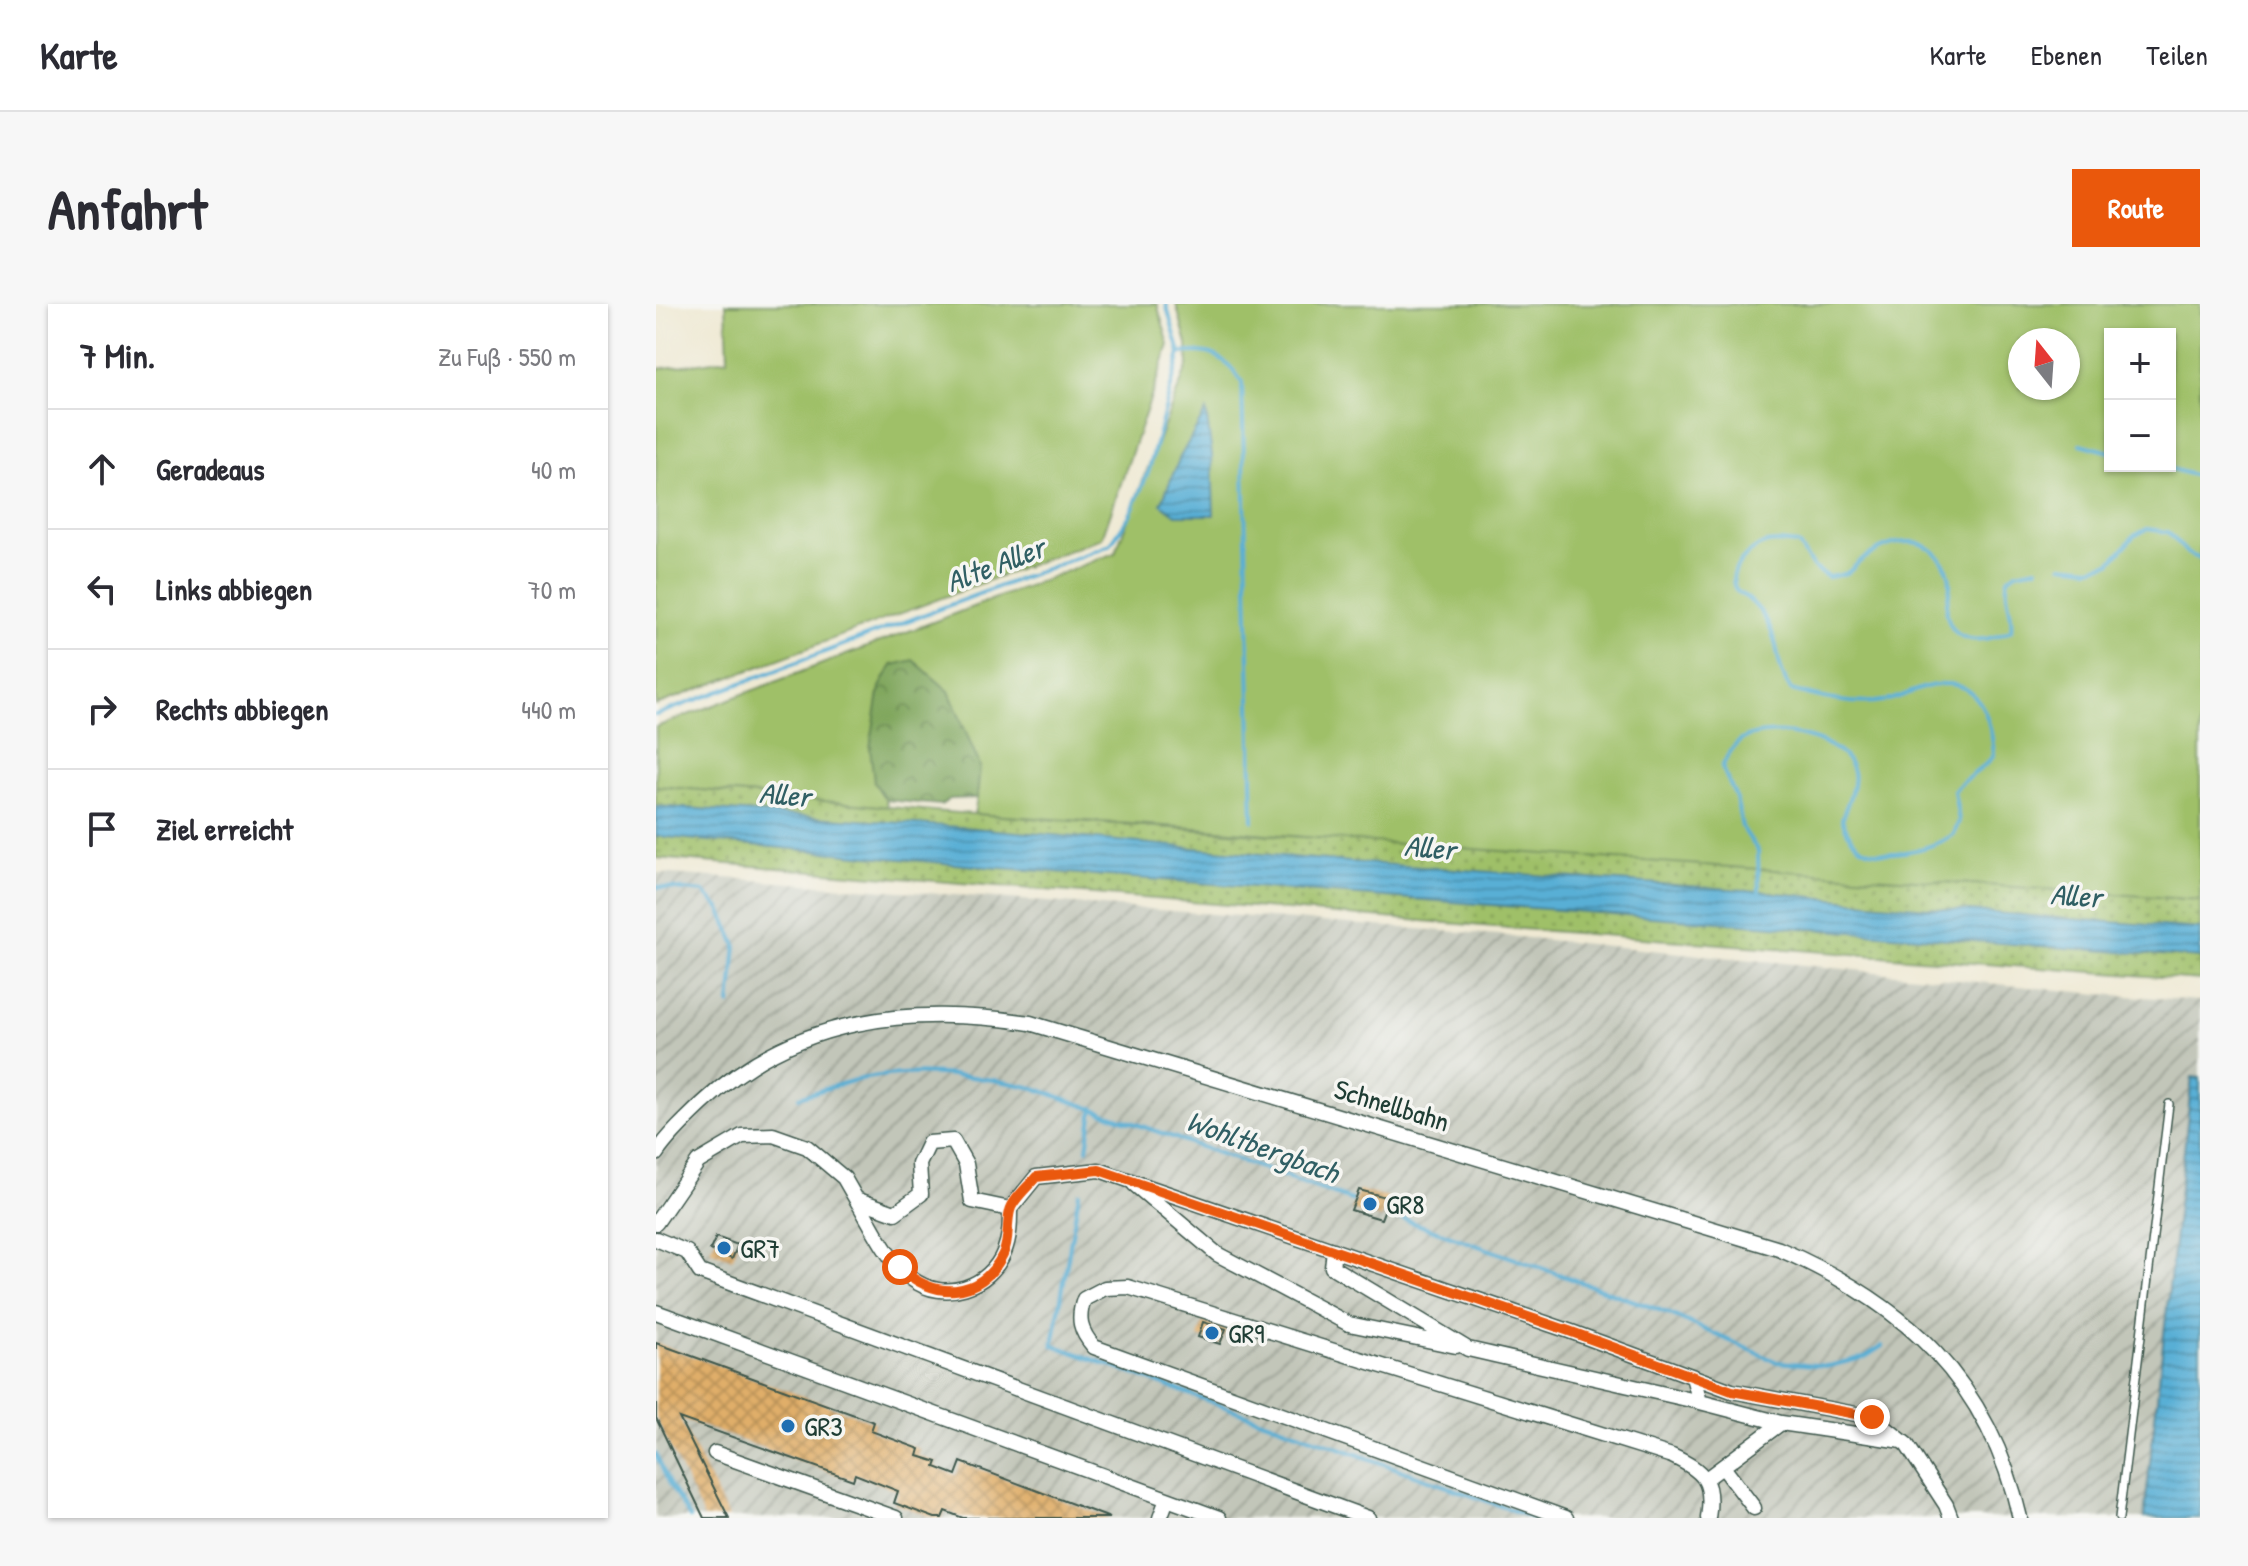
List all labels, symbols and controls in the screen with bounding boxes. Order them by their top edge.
text: Karte [40,29,118,81]
text: Karte [1930,36,1987,74]
text: Ebenen [2031,36,2102,74]
text: Teilen [2146,36,2208,74]
button: Route [2072,169,2200,247]
text: Anfahrt [48,171,207,246]
north arrow [2008,328,2080,400]
map controls [2104,328,2176,472]
button: + [2104,328,2176,400]
text: 7 Min. [80,333,155,379]
text: Zu Fuß · 550 m [438,339,576,374]
button: − [2104,400,2176,472]
icon: ahead [80,447,124,491]
text: Geradeaus [156,449,265,489]
text: 40 m [531,452,576,487]
water label: Alte Aller [940,526,1053,601]
icon: left [80,567,124,611]
text: Links abbiegen [156,569,312,609]
text: 70 m [528,572,576,607]
icon: right [80,687,124,731]
text: Rechts abbiegen [156,689,329,729]
text: 440 m [521,692,576,727]
water label: Aller [758,772,816,816]
icon: arrive [80,807,124,851]
text: Ziel erreicht [156,809,293,849]
water label: Aller [1403,825,1461,869]
water label: Aller [2049,873,2106,917]
street label: Schnellbahn [1330,1070,1454,1140]
water label: Wohltbergbach [1181,1100,1347,1194]
place label: GR8 [1386,1185,1424,1223]
marker: GR8 [1361,1195,1379,1213]
place label: GR7 [740,1229,780,1267]
marker: GR7 [715,1239,733,1257]
route start [882,1249,918,1285]
place label: GR9 [1228,1314,1264,1352]
marker: GR9 [1203,1324,1221,1342]
route end [1854,1399,1890,1435]
place label: GR3 [804,1407,843,1445]
marker: GR3 [779,1417,797,1435]

